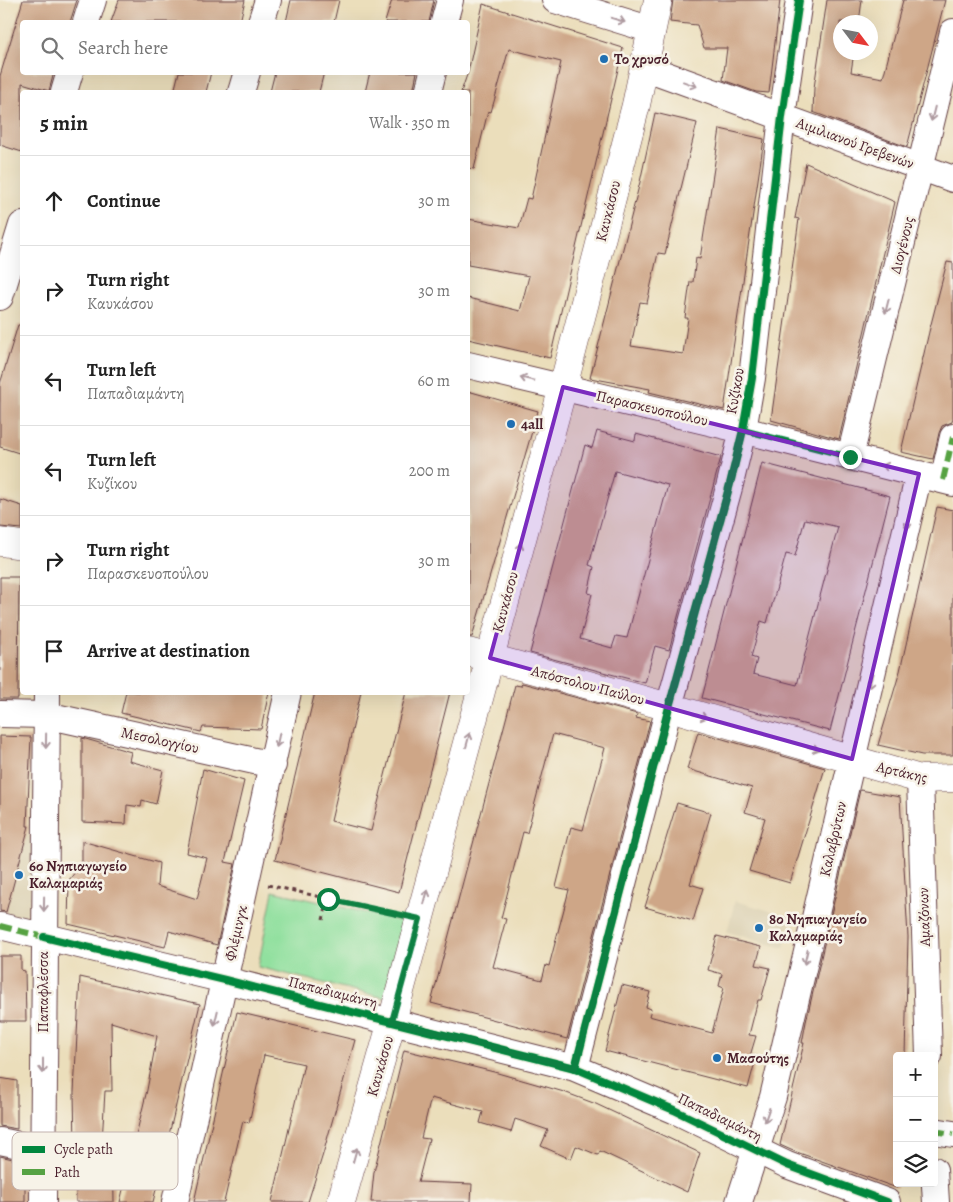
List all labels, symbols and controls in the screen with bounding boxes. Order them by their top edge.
one-way arrow [610,15,626,25]
north arrow [833,15,878,60]
search box [20,20,470,75]
icon: search [38,34,66,62]
text: Search here [78,35,168,61]
place label: Το χρυσό [614,49,669,69]
marker: Το χρυσό [598,53,610,65]
one-way arrow [682,80,697,89]
one-way arrow [928,105,937,121]
text: 5 min [40,109,88,137]
text: Walk · 350 m [369,112,450,134]
street label: Αιμιλιανού Γρεβενών [793,112,917,174]
street label: Καυκάσου [591,178,625,244]
icon: ahead [40,187,68,215]
text: Continue [87,188,161,214]
text: 30 m [418,190,450,212]
street label: Διογένους [885,214,919,276]
text: Turn right [87,267,169,293]
icon: right [40,277,68,305]
text: 30 m [418,280,450,302]
text: Καυκάσου [87,293,154,315]
one-way arrow [882,297,891,313]
text: Turn left [87,357,156,383]
street label: Κυζίκου [721,366,749,416]
icon: left [40,367,68,395]
text: 60 m [418,370,450,392]
one-way arrow [519,374,535,383]
text: Παπαδιαμάντη [87,383,185,405]
street label: Παρασκευοπούλου [594,385,710,431]
place label: 4all [521,414,543,434]
marker: 4all [505,418,517,430]
route end [839,446,862,469]
text: Turn left [87,447,156,473]
icon: left [40,457,68,485]
text: 200 m [409,460,450,482]
one-way arrow [881,461,897,471]
text: Κυζίκου [87,473,137,495]
one-way arrow [903,513,912,529]
text: Turn right [87,537,169,563]
one-way arrow [515,542,525,558]
icon: right [40,547,68,575]
text: 30 m [418,550,450,572]
text: Παρασκευοπούλου [87,563,209,585]
street label: Καυκάσου [487,569,523,635]
icon: arrive [40,637,68,665]
text: Arrive at destination [87,638,250,664]
street label: Απόστολου Παύλου [528,660,647,710]
one-way arrow [866,671,875,687]
one-way arrow [692,711,708,721]
street label: Μεσολογγίου [119,722,201,758]
one-way arrow [41,732,51,749]
one-way arrow [273,732,283,748]
one-way arrow [464,733,473,749]
one-way arrow [804,744,820,753]
street label: Αρτάκης [874,756,929,788]
street label: Καλαβρύτων [815,799,851,879]
place label: 6ο Νηπιαγωγείο Καλαμαριάς [29,856,127,893]
marker: 6ο Νηπιαγωγείο Καλαμαριάς [13,869,25,881]
street label: Αμαζόνων [913,887,935,948]
route start [317,888,340,911]
one-way arrow [421,890,431,906]
one-way arrow [39,895,49,911]
street label: Φλέμινγκ [220,903,252,963]
place label: 8ο Νηπιαγωγείο Καλαμαριάς [769,909,867,946]
marker: 8ο Νηπιαγωγείο Καλαμαριάς [753,922,765,934]
one-way arrow [801,949,810,965]
street label: Παπαφλέσσα [33,951,53,1033]
street label: Παπαδιαμάντη [286,971,380,1013]
one-way arrow [211,1010,220,1026]
street label: Καυκάσου [362,1033,398,1099]
place label: Μασούτης [727,1048,789,1068]
marker: Μασούτης [711,1052,723,1064]
map controls [893,1052,938,1187]
button: + [893,1052,938,1097]
one-way arrow [38,1058,48,1074]
street label: Παπαδιαμάντη [675,1088,765,1146]
button: − [893,1097,938,1142]
one-way arrow [762,1107,771,1122]
legend [12,1132,178,1190]
text: Cycle path [54,1140,114,1159]
button: layers [893,1142,938,1187]
one-way arrow [351,1148,360,1164]
text: Path [54,1163,81,1182]

